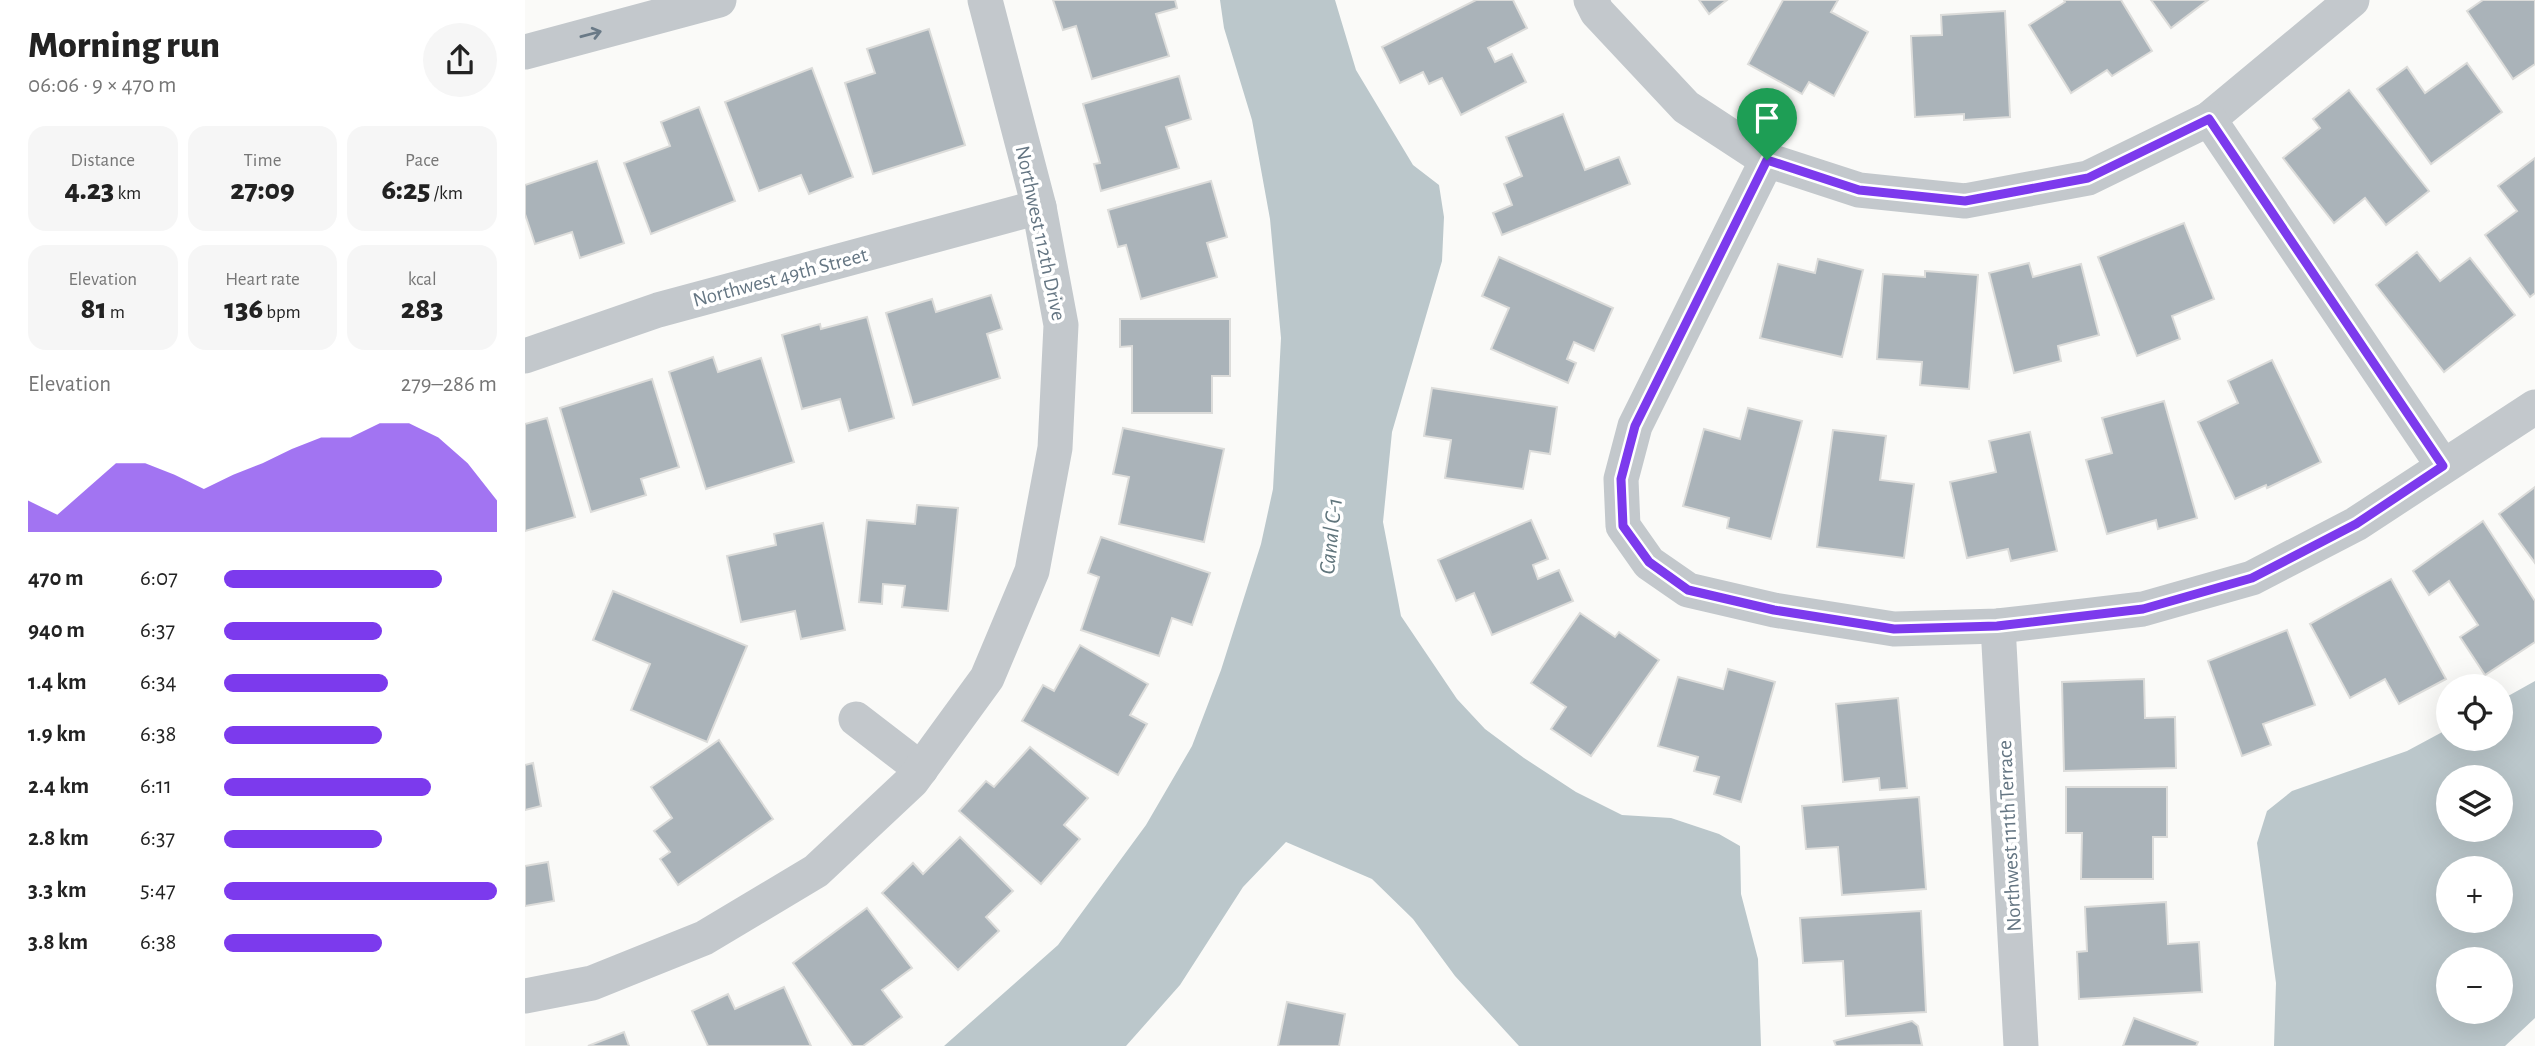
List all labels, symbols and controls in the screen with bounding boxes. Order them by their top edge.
button: share [423,23,497,97]
text: Morning run [28,27,220,65]
one-way arrow [579,27,602,40]
text: 06:06 · 9 × 470 m [28,74,176,97]
pin [1737,88,1797,160]
icon: arrive [1748,99,1786,137]
street label: Northwest 112th Drive [1012,144,1069,322]
text: Distance [71,151,135,170]
text: Time [244,151,281,170]
text: Pace [405,151,439,170]
text: 4.23 [64,175,114,205]
text: 27:09 [230,175,295,205]
text: 6:25 [381,175,430,205]
text: km [114,184,141,203]
text: /km [430,184,463,203]
street label: Northwest 49th Street [690,244,870,311]
text: Elevation [68,270,137,289]
text: Heart rate [225,270,300,289]
text: kcal [408,270,437,289]
text: 81 [81,294,107,324]
text: 136 [224,294,263,324]
text: 283 [401,294,443,324]
text: m [107,303,125,322]
text: bpm [263,303,301,322]
text: Elevation [28,373,111,396]
text: 279–286 m [401,373,497,396]
water label: Canal C-1 [1316,497,1347,576]
text: 470 m [28,567,84,590]
text: 6:07 [140,567,178,590]
text: 940 m [28,619,85,642]
text: 6:37 [140,619,175,642]
text: 1.4 km [28,671,87,694]
text: 6:34 [140,671,177,694]
map controls [2436,674,2513,1024]
button: locate [2436,674,2513,751]
text: 1.9 km [28,723,86,746]
text: 6:38 [140,723,176,746]
street label: Northwest 111th Terrace [1994,740,2025,932]
button: layers [2436,765,2513,842]
text: 2.4 km [28,775,89,798]
text: 6:11 [140,775,172,798]
text: 2.8 km [28,827,89,850]
text: 6:37 [140,827,175,850]
button: + [2436,856,2513,933]
text: 3.3 km [28,879,87,902]
text: 5:47 [140,879,176,902]
text: 3.8 km [28,931,88,954]
text: 6:38 [140,931,176,954]
button: − [2436,947,2513,1024]

